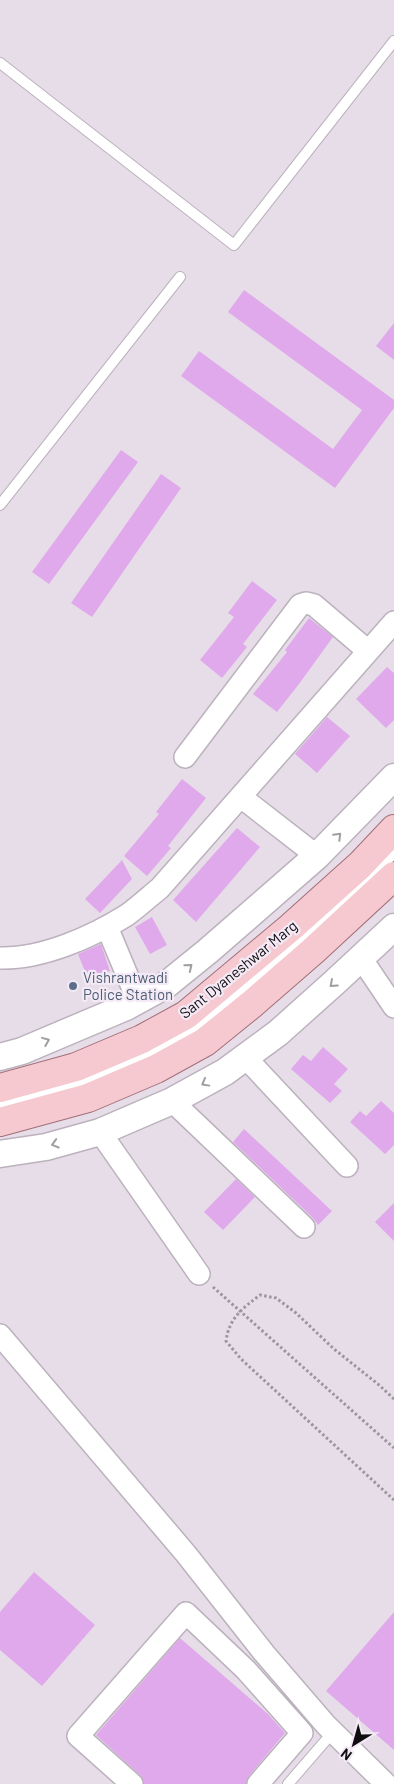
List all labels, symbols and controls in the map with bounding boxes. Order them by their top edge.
one-way arrow [332,833,341,842]
street label: Sant Dyaneshwar Marg [176,916,300,1022]
one-way arrow [184,963,193,972]
place label: Vishrantwadi Police Station [83,968,173,1003]
one-way arrow [330,978,339,987]
marker: Vishrantwadi Police Station [67,980,79,992]
one-way arrow [41,1037,50,1047]
one-way arrow [201,1077,210,1087]
one-way arrow [51,1139,59,1149]
north arrow [329,1719,379,1769]
text: N [337,1745,355,1764]

